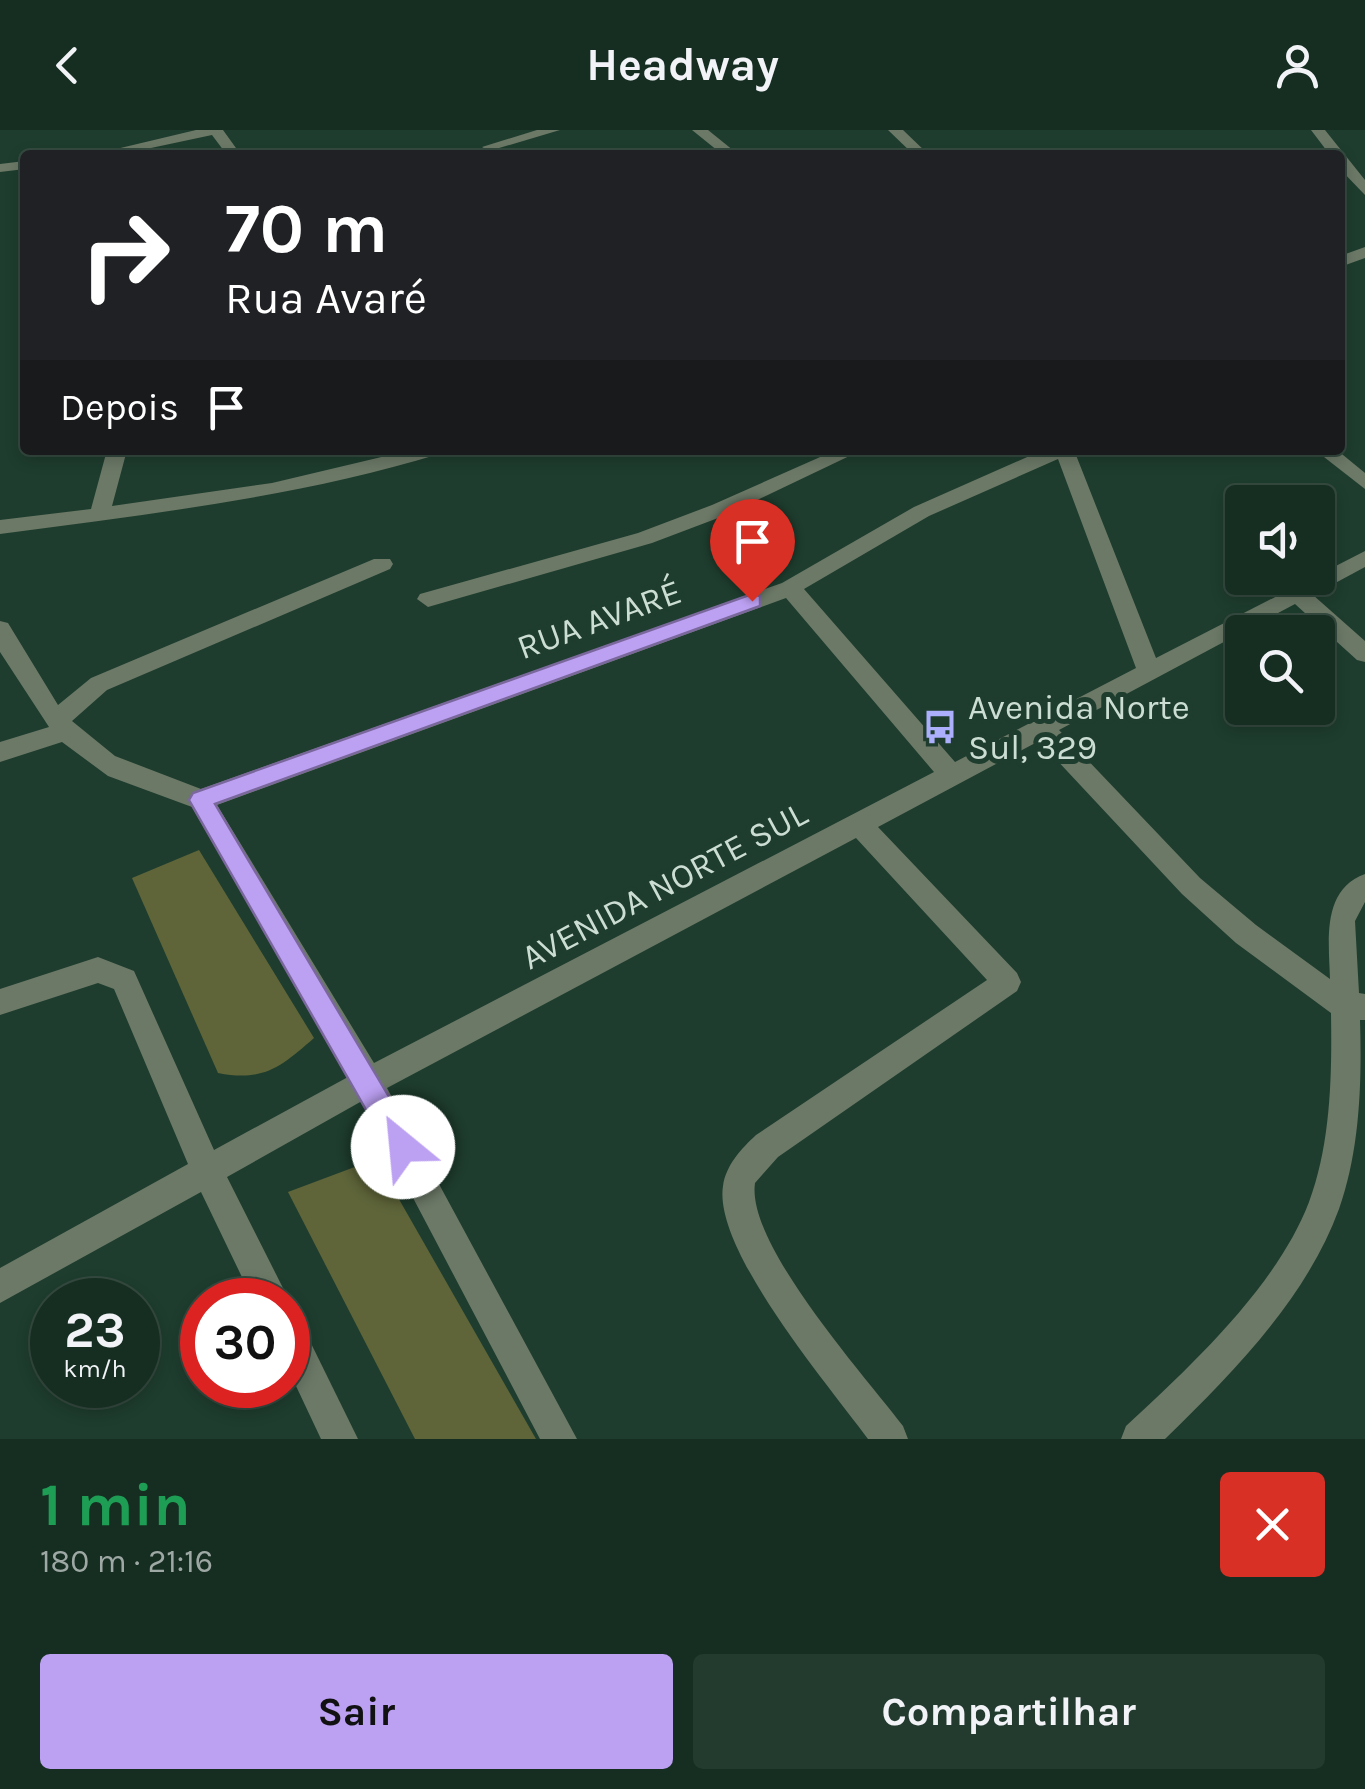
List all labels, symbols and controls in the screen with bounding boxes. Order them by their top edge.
icon: back [40,38,95,93]
icon: person [1270,38,1325,93]
text: Headway [586,39,779,91]
text: 70 m [225,188,388,270]
icon: right [60,190,190,320]
text: Rua Avaré [225,272,427,324]
icon: arrive [199,380,254,435]
text: Depois [60,385,179,430]
map controls [1225,485,1335,725]
button: sound [1225,485,1335,595]
pin [710,499,795,602]
icon: arrive [725,514,780,569]
street label: RUA AVARÉ [512,571,687,668]
button: search [1225,615,1335,725]
place label: Avenida Norte Sul, 329 [968,687,1190,768]
bus stop icon: Avenida Norte Sul, 329 [921,708,959,746]
street label: AVENIDA NORTE SUL [514,792,815,978]
position arrow [351,1095,455,1199]
speed limit sign: 30 [180,1278,310,1408]
text: 23 [64,1301,126,1360]
text: km/h [63,1354,127,1383]
text: 1 min [40,1470,191,1540]
button: close [1220,1472,1325,1577]
text: 180 m · 21:16 [40,1543,213,1580]
button: Sair [40,1654,673,1769]
button: Compartilhar [693,1654,1325,1769]

